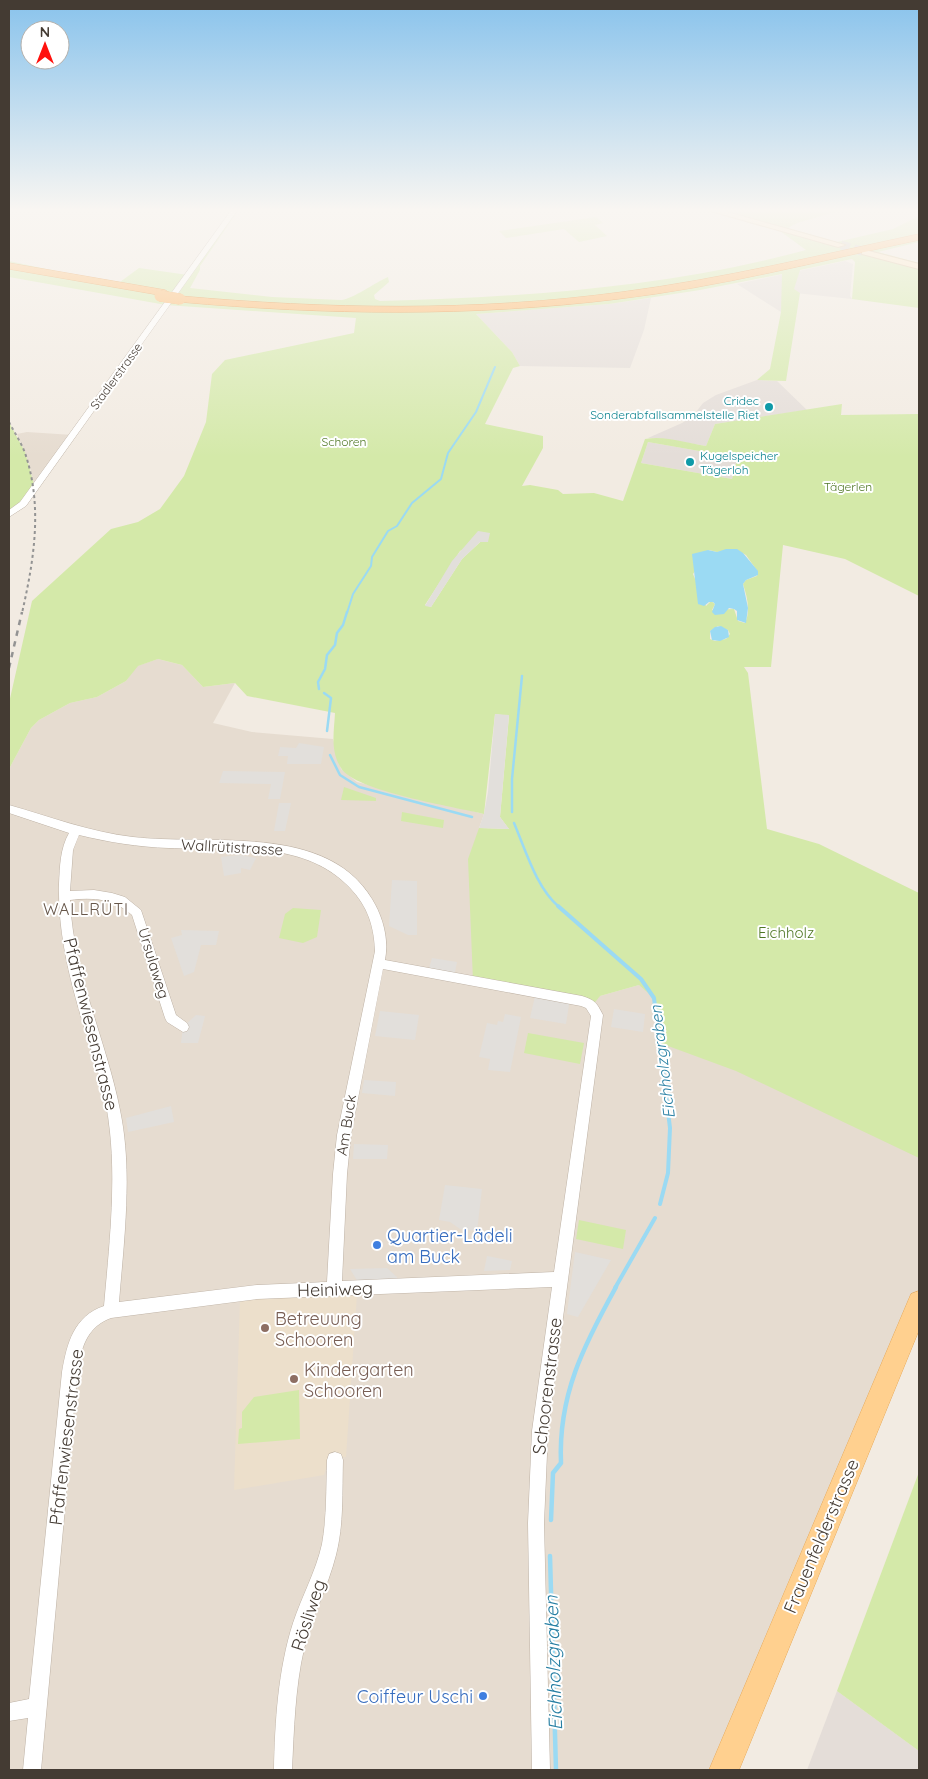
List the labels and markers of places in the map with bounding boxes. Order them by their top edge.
place label: Cridec Sonderabfallsammelstelle Riet [590,393,759,422]
marker: Cridec Sonderabfallsammelstelle Riet [763,401,775,413]
place label: Kugelspeicher Tägerloh [700,448,779,477]
marker: Kugelspeicher Tägerloh [684,456,696,468]
place label: Quartier-Lädeli am Buck [387,1224,513,1268]
marker: Quartier-Lädeli am Buck [371,1239,383,1251]
place label: Betreuung Schooren [275,1307,362,1351]
marker: Betreuung Schooren [259,1322,271,1334]
place label: Kindergarten Schooren [304,1358,414,1402]
marker: Kindergarten Schooren [288,1373,300,1385]
place label: Coiffeur Uschi [357,1685,473,1708]
marker: Coiffeur Uschi [477,1690,489,1702]

